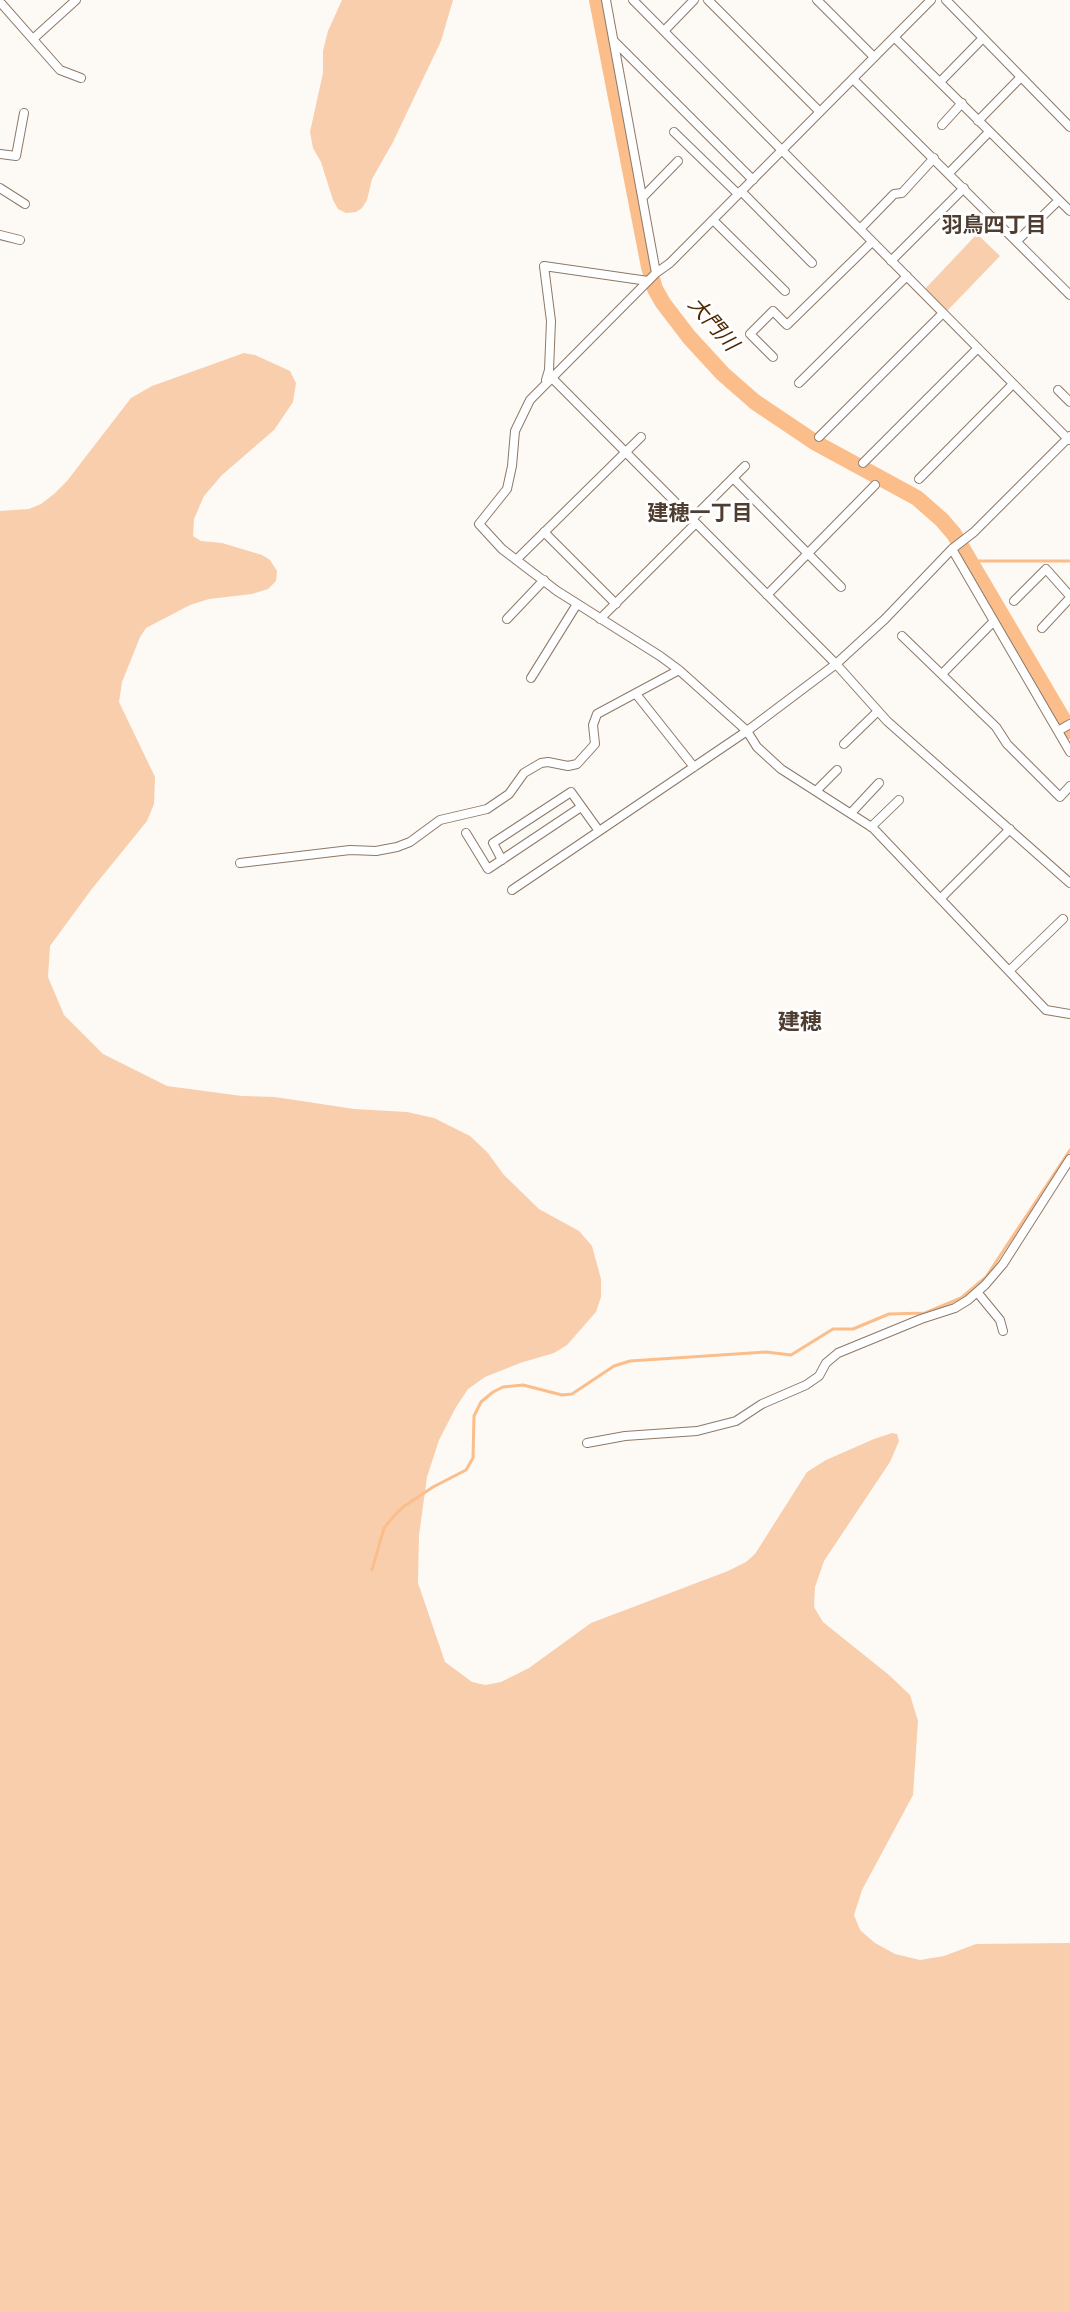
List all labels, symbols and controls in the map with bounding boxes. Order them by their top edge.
district label: 羽鳥四丁目 [942,214,1046,240]
water label: 大門川 [682,293,742,357]
district label: 建穂一丁目 [648,502,752,528]
district label: 建穂 [778,1010,822,1036]

